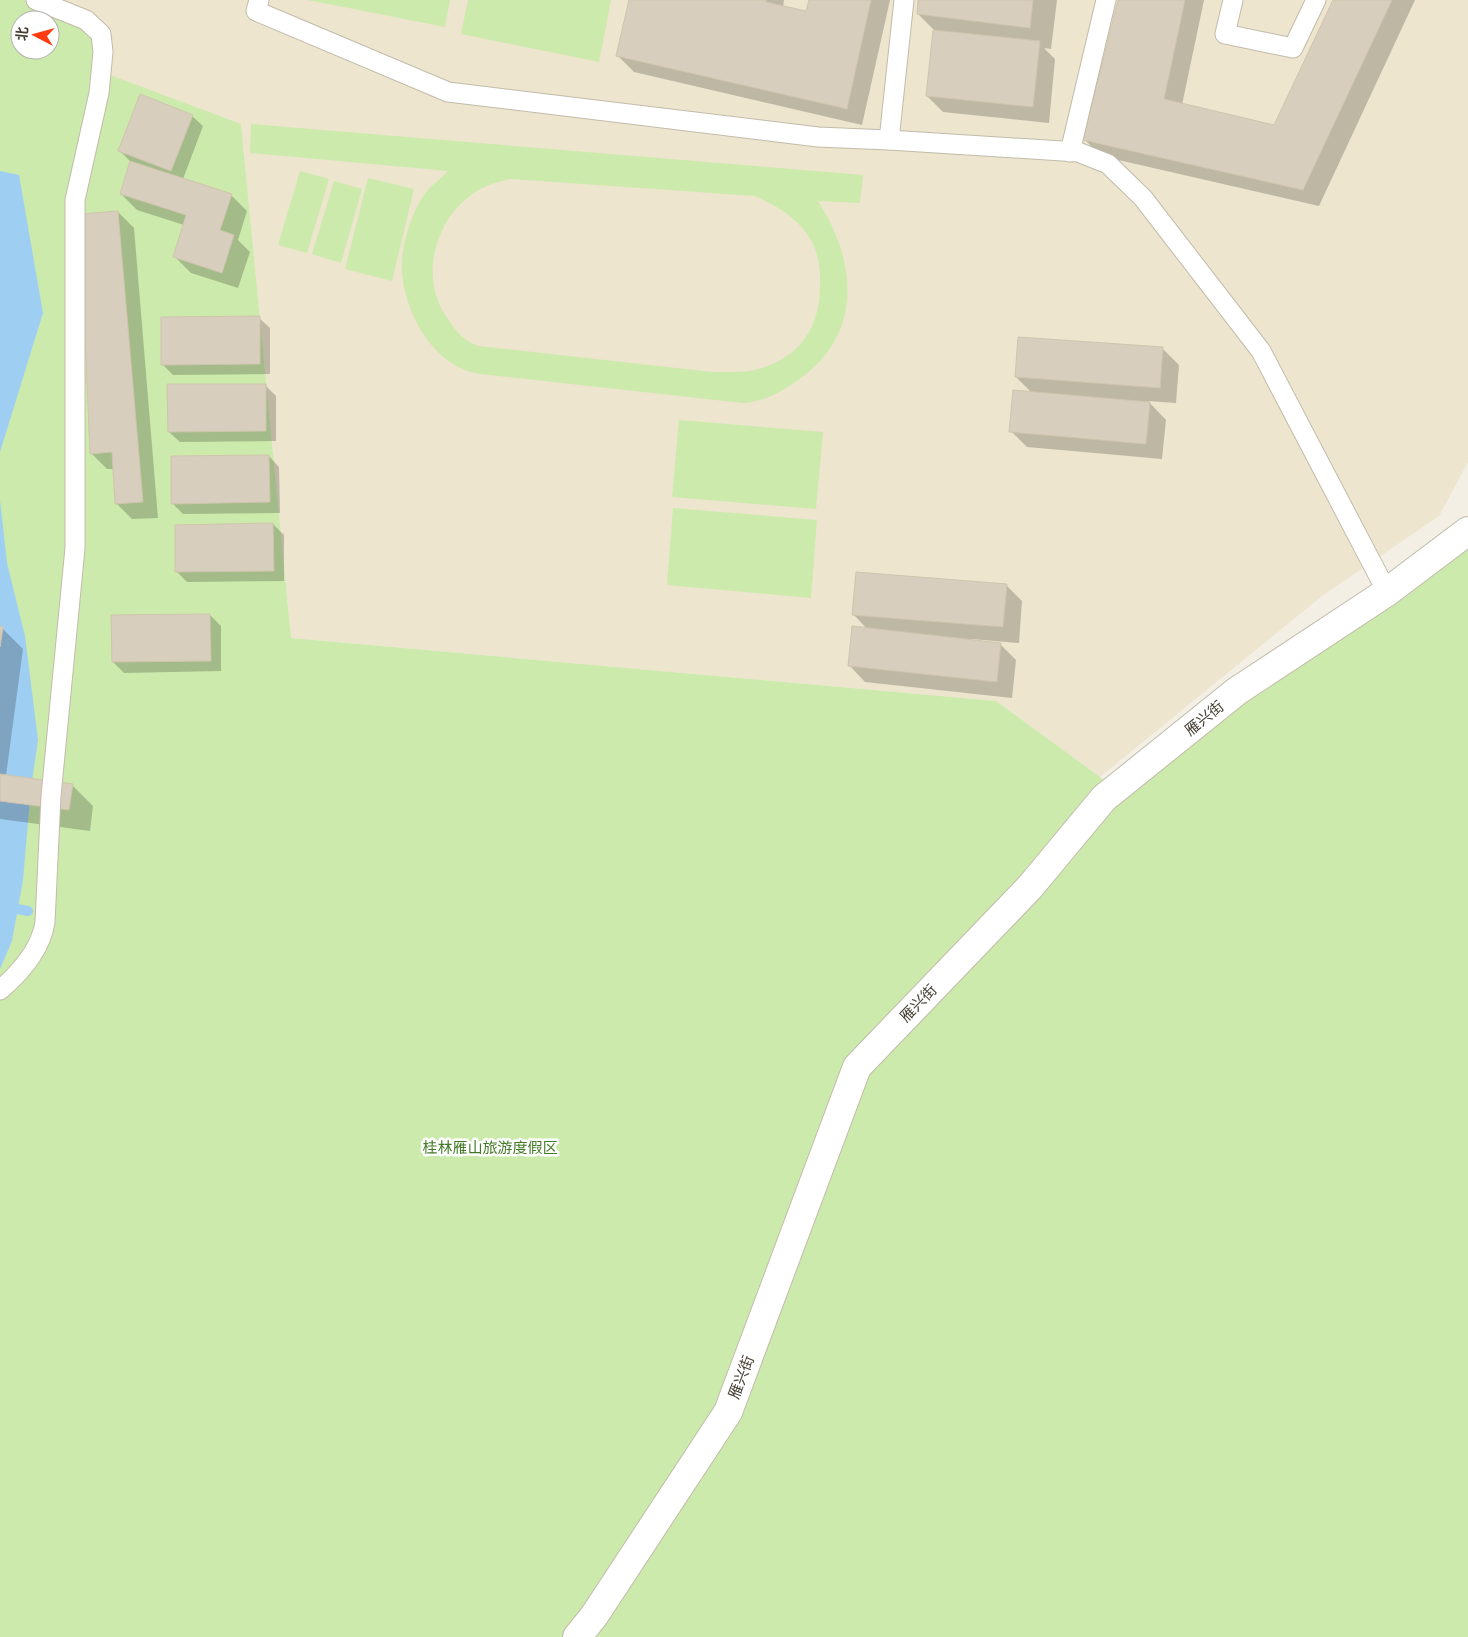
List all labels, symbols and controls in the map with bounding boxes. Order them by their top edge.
north arrow [10,10,60,60]
text: 北 [12,26,32,42]
street label: 雁兴街 [1181,696,1227,740]
street label: 雁兴街 [896,980,940,1026]
park label: 桂林雁山旅游度假区 [422,1138,558,1157]
street label: 雁兴街 [724,1353,758,1401]

